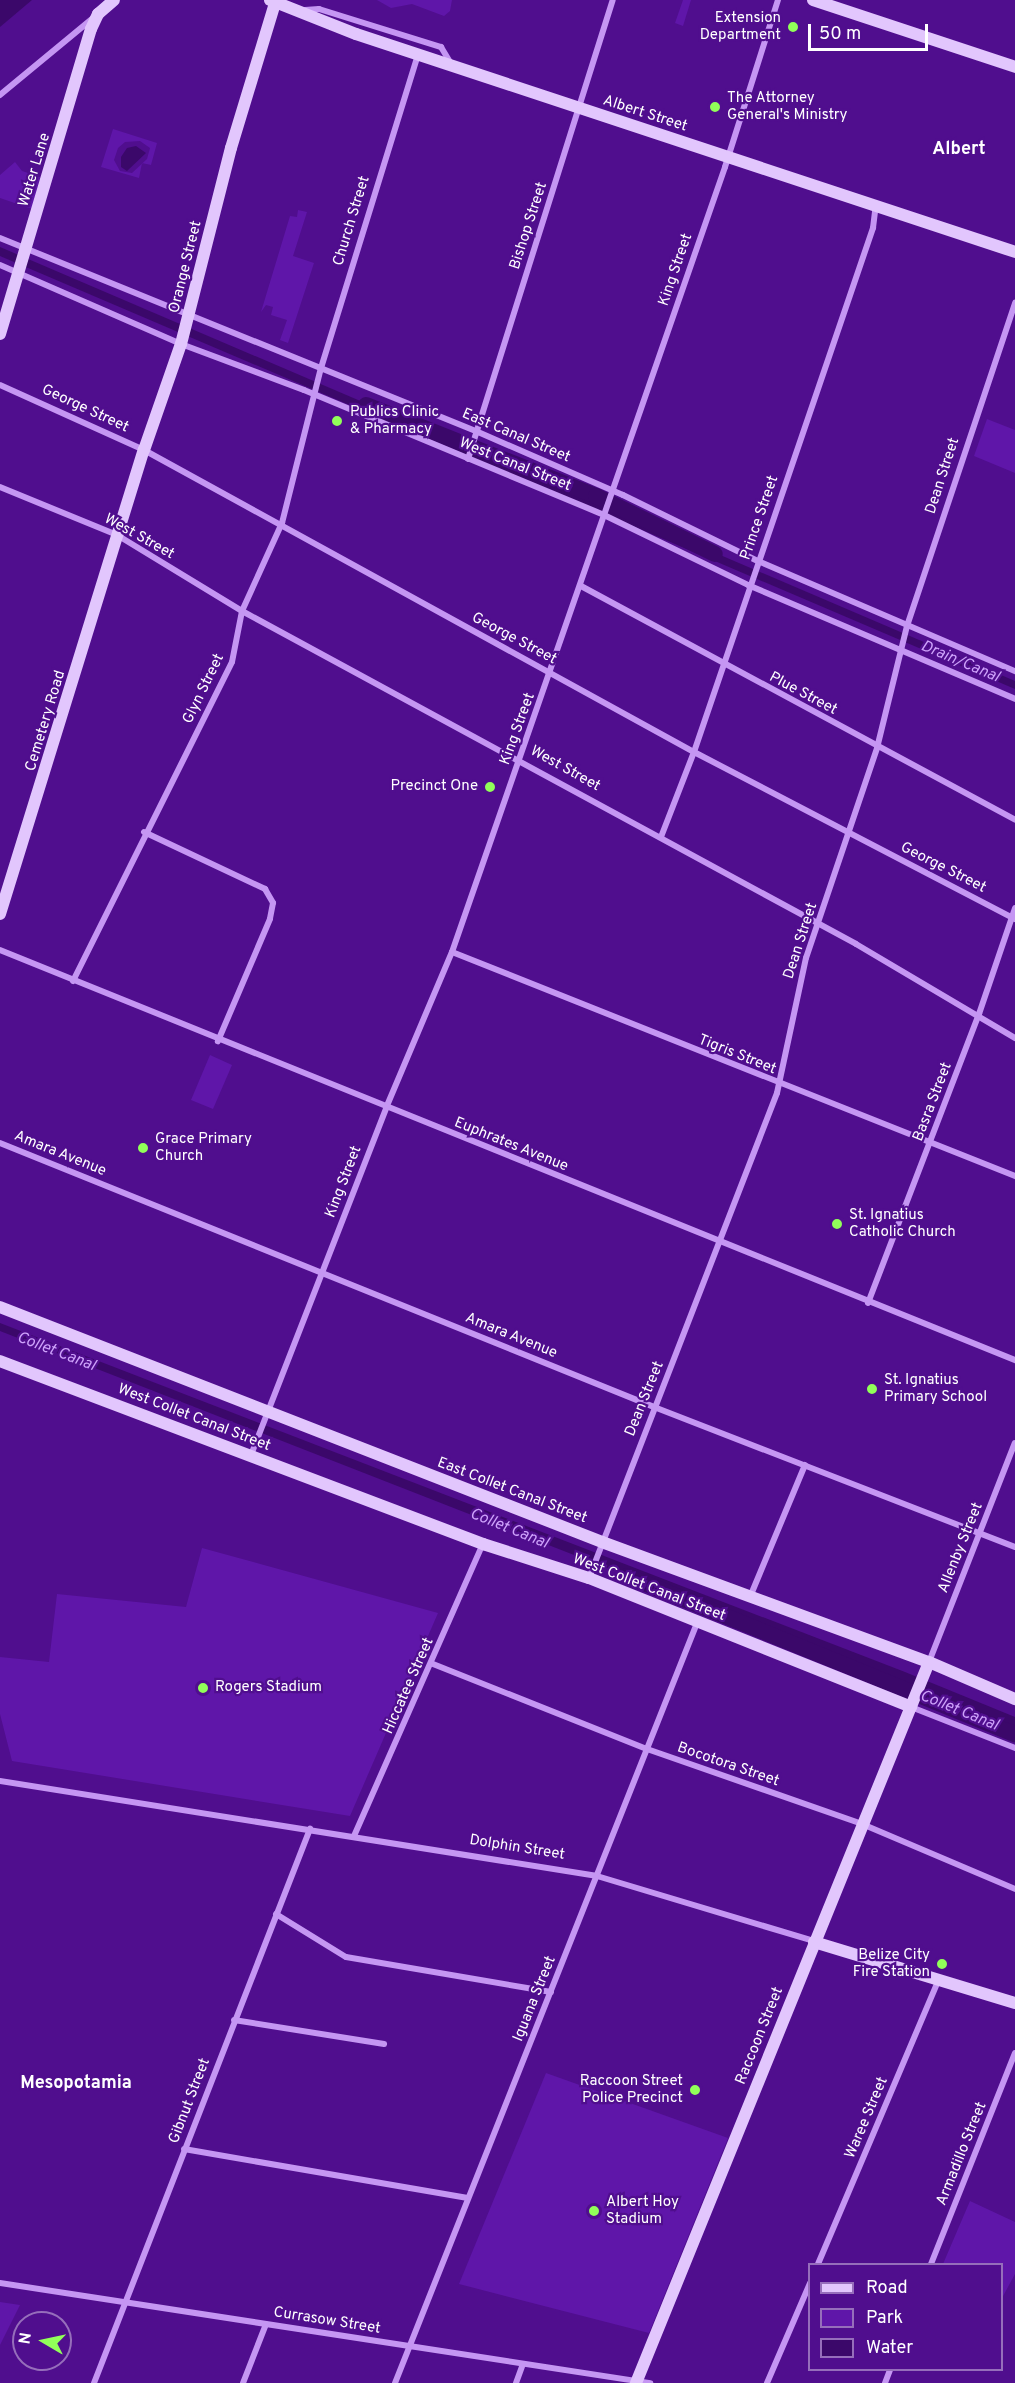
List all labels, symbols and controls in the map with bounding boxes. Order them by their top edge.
place label: Extension Department [700,9,781,44]
scale bar [811,12,931,50]
marker: Extension Department [786,20,800,34]
text: 50 m [819,23,861,46]
place label: The Attorney General's Ministry [727,89,848,124]
street label: Albert Street [601,92,689,136]
marker: The Attorney General's Ministry [708,100,722,114]
street label: Water Lane [15,131,55,209]
district label: Albert [932,139,986,161]
street label: Church Street [330,174,374,268]
street label: Bishop Street [506,180,552,272]
street label: Orange Street [166,219,206,315]
street label: King Street [655,231,697,309]
street label: George Street [39,381,131,437]
place label: Publics Clinic & Pharmacy [350,403,439,438]
street label: East Canal Street [459,405,573,467]
marker: Publics Clinic & Pharmacy [328,412,346,430]
street label: West Canal Street [456,434,574,496]
street label: Dean Street [922,435,964,517]
street label: Prince Street [737,473,783,563]
street label: West Street [101,510,177,564]
street label: George Street [468,609,560,669]
water label: Drain/Canal [918,637,1002,687]
street label: Glyn Street [179,651,229,727]
street label: Cemetery Road [22,668,70,774]
street label: Plue Street [766,669,840,719]
street label: King Street [497,690,539,768]
street label: West Street [527,742,603,796]
place label: Precinct One [390,778,478,796]
marker: Precinct One [483,780,497,794]
street label: George Street [897,839,989,897]
street label: Dean Street [780,900,822,982]
street label: Tigris Street [695,1031,779,1079]
street label: Basra Street [910,1060,956,1144]
street label: Euphrates Avenue [451,1114,571,1176]
street label: Amara Avenue [11,1127,109,1181]
place label: Grace Primary Church [155,1130,252,1165]
marker: Grace Primary Church [136,1141,150,1155]
street label: King Street [322,1143,366,1221]
place label: St. Ignatius Catholic Church [849,1206,956,1241]
marker: St. Ignatius Catholic Church [830,1217,844,1231]
street label: Amara Avenue [462,1309,560,1363]
water label: Collet Canal [14,1328,98,1376]
street label: Dean Street [622,1359,668,1439]
place label: St. Ignatius Primary School [884,1371,987,1406]
street label: West Collet Canal Street [115,1381,273,1455]
marker: St. Ignatius Primary School [865,1382,879,1396]
street label: East Collet Canal Street [435,1454,589,1528]
street label: Allenby Street [935,1500,987,1596]
water label: Collet Canal [467,1505,551,1553]
street label: West Collet Canal Street [570,1551,728,1625]
street label: Hiccatee Street [380,1635,438,1737]
place label: Rogers Stadium [215,1679,322,1697]
marker: Rogers Stadium [196,1681,210,1695]
water label: Collet Canal [917,1687,1001,1735]
street label: Bocotora Street [675,1739,781,1791]
street label: Dolphin Street [468,1832,566,1864]
place label: Belize City Fire Station [853,1946,930,1981]
street label: Iguana Street [510,1954,560,2044]
marker: Belize City Fire Station [935,1957,949,1971]
street label: Raccoon Street [732,1985,788,2087]
street label: Gibnut Street [165,2056,215,2146]
place label: Raccoon Street Police Precinct [580,2072,683,2107]
district label: Mesopotamia [20,2073,132,2095]
street label: Waree Street [842,2074,892,2162]
marker: Raccoon Street Police Precinct [688,2083,702,2097]
street label: Armadillo Street [933,2100,991,2208]
place label: Albert Hoy Stadium [606,2193,679,2228]
marker: Albert Hoy Stadium [587,2204,601,2218]
legend [808,2263,1003,2371]
text: Road [866,2277,908,2300]
street label: Currasow Street [272,2304,382,2338]
text: Park [866,2307,903,2330]
north arrow [12,2311,72,2371]
text: N [15,2331,37,2346]
text: Water [866,2337,913,2360]

